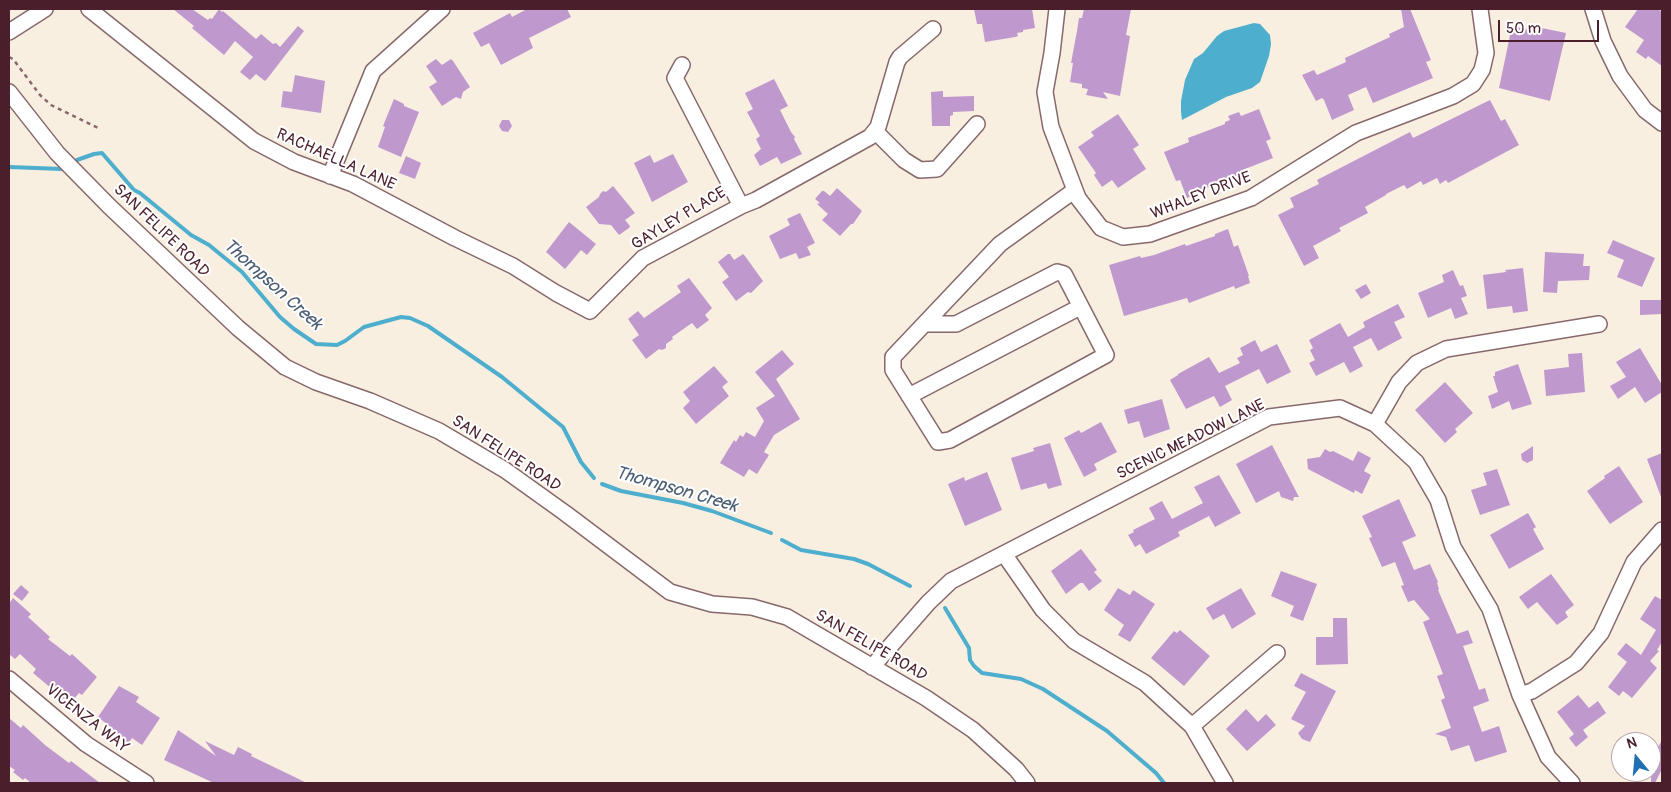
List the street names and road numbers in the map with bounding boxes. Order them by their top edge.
street label: RACHAELLA LANE [273,125,399,195]
street label: WHALEY DRIVE [1148,168,1254,224]
street label: SAN FELIPE ROAD [109,180,213,282]
street label: GAYLEY PLACE [628,183,730,255]
street label: SCENIC MEADOW LANE [1114,396,1268,484]
street label: SAN FELIPE ROAD [448,412,564,496]
street label: SAN FELIPE ROAD [812,606,930,686]
street label: VICENZA WAY [41,680,133,758]

